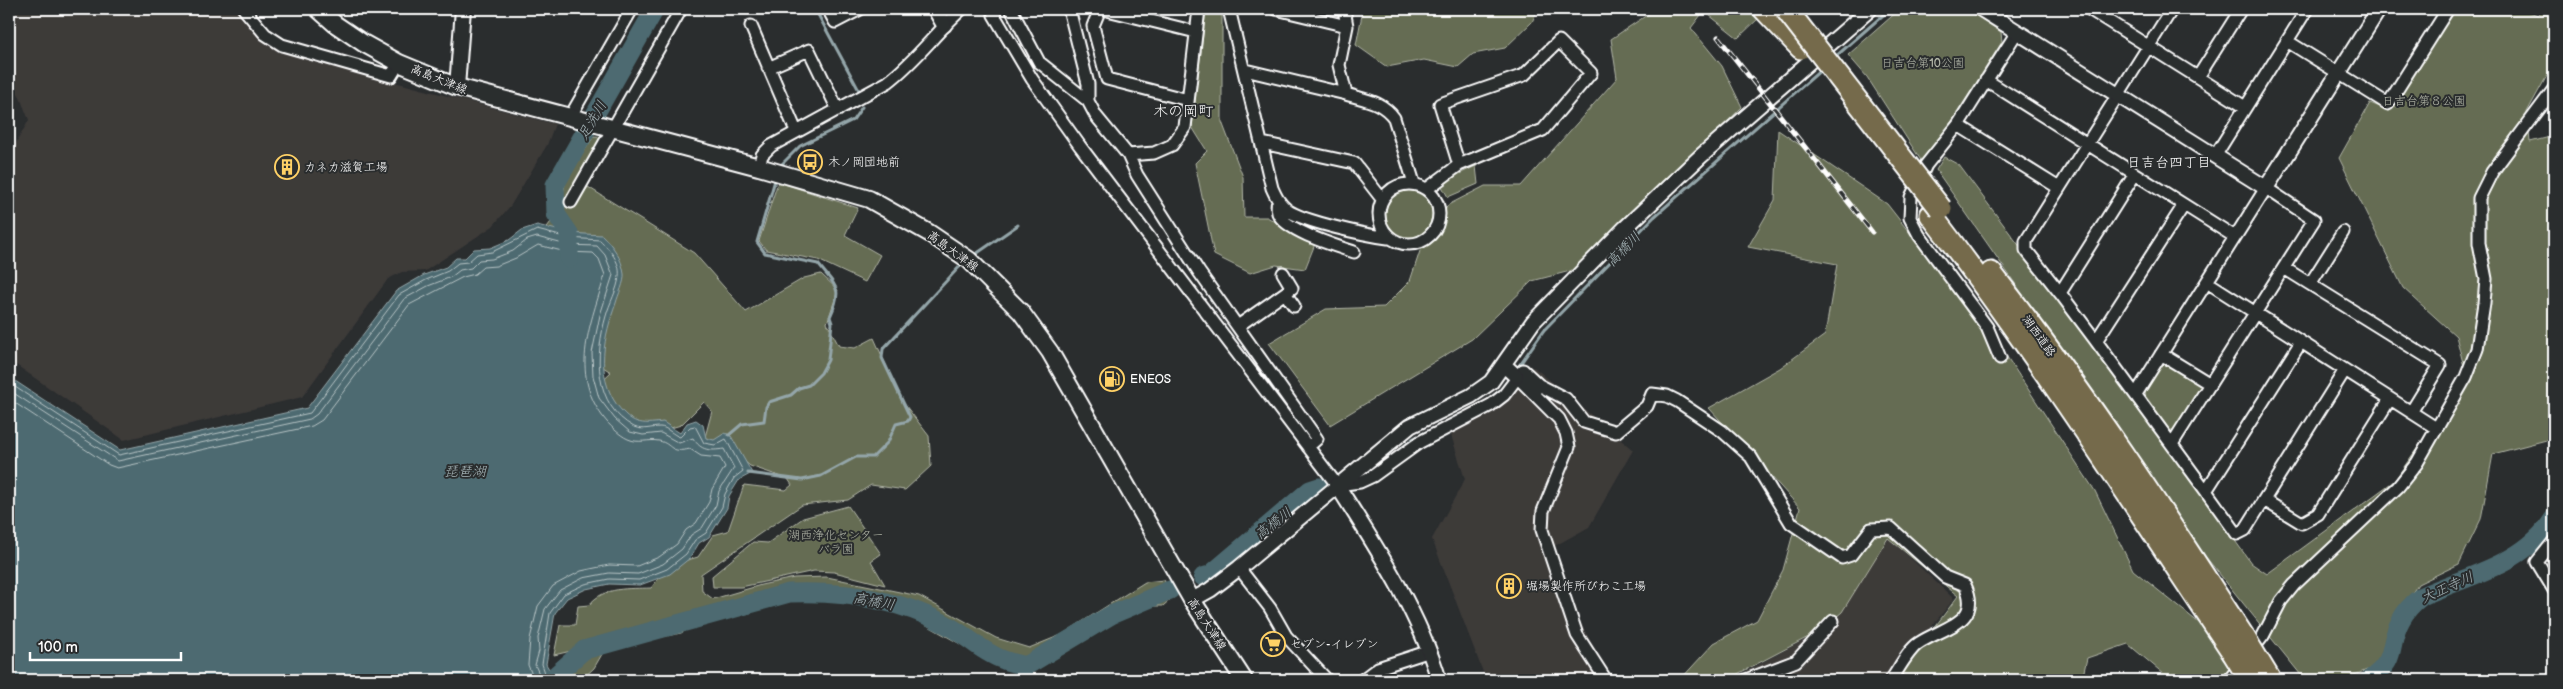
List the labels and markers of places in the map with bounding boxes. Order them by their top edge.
bus stop icon: 木ノ岡団地前 [797,149,823,175]
building icon: カネカ滋賀工場 [274,154,300,180]
place label: 木ノ岡団地前 [828,155,900,170]
place label: カネカ滋賀工場 [304,160,388,175]
fuel station icon: ENEOS [1099,366,1125,392]
place label: ENEOS [1130,372,1171,387]
building icon: 堀場製作所びわこ工場 [1496,573,1522,599]
place label: 堀場製作所びわこ工場 [1526,579,1646,594]
supermarket icon: セブン-イレブン [1260,631,1286,657]
place label: セブン-イレブン [1290,637,1378,652]

